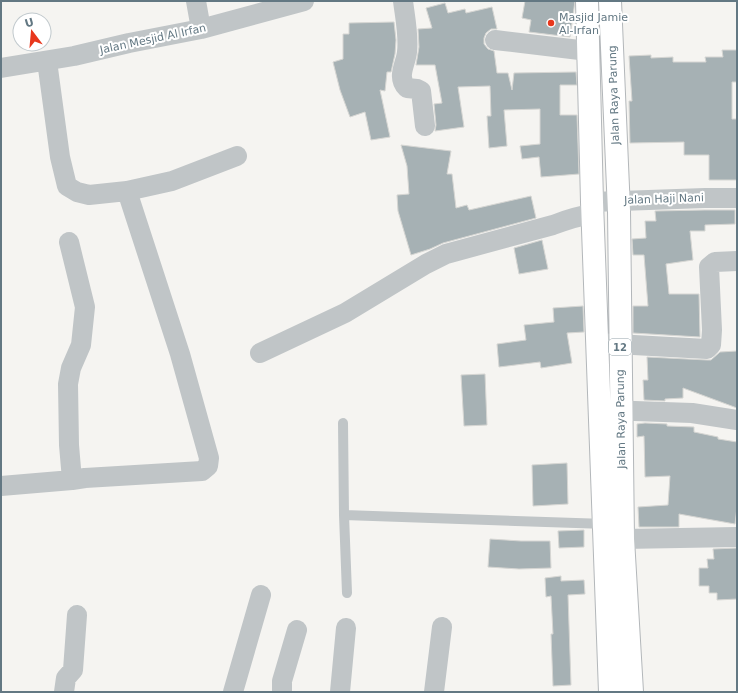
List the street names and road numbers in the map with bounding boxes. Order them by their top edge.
street label: Jalan Mesjid Al Irfan [98,21,207,57]
street label: Jalan Raya Parung [606,45,622,146]
street label: Jalan Haji Nani [623,191,704,207]
road number: 12 [609,339,631,355]
street label: Jalan Raya Parung [614,369,628,470]

